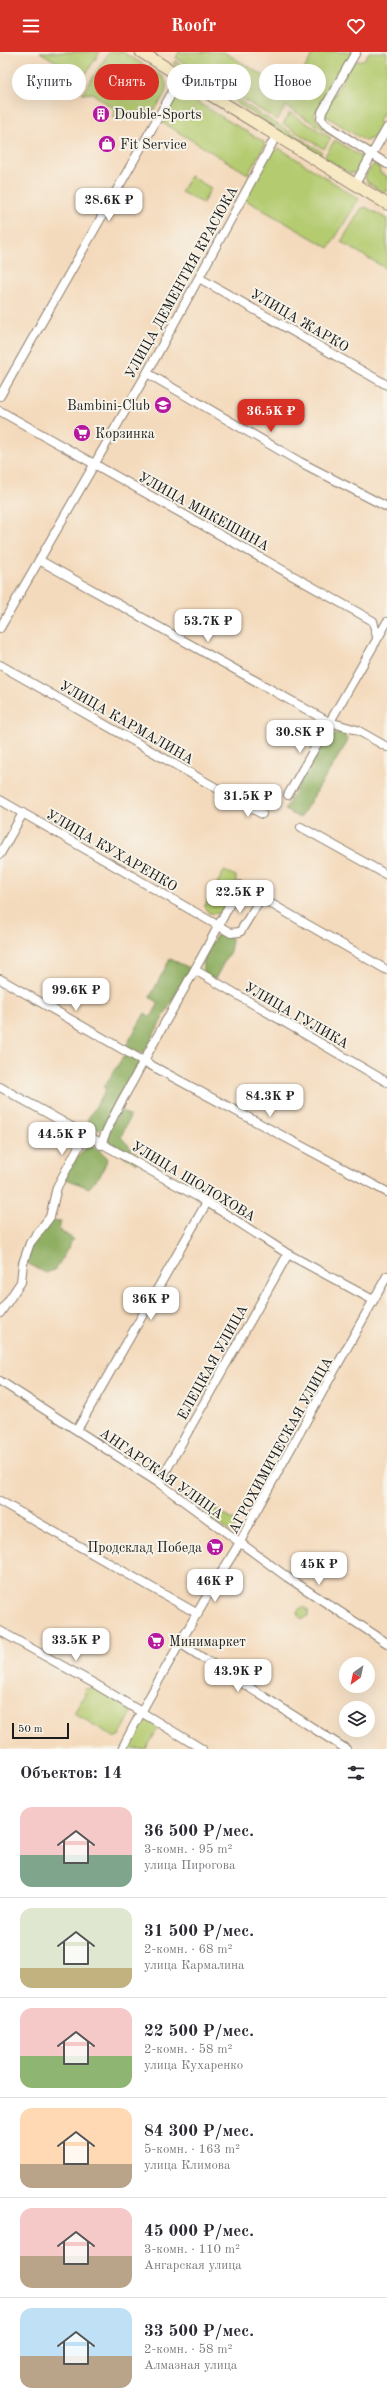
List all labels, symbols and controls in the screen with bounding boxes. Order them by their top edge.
icon: menu [20,15,42,37]
icon: heart [345,15,367,37]
text: Roofr [171,17,216,35]
chip: Купить [12,64,86,100]
chip: Снять [94,64,159,100]
chip: Фильтры [167,64,251,100]
chip: Новое [259,64,326,100]
building icon: Double-Sports [91,104,111,124]
place label: Double-Sports [114,108,202,122]
shop icon: Fit Service [97,134,117,154]
place label: Fit Service [120,138,187,152]
street label: УЛИЦА ДЕМЕНТИЯ КРАСЮКА [123,184,241,381]
pin: 28.6K ₽ [72,188,146,222]
text: 28.6K ₽ [84,194,134,207]
street label: УЛИЦА ЖАРКО [248,287,351,355]
school or university icon: Bambini-Club [153,395,173,415]
place label: Bambini-Club [67,399,150,413]
pin: 36.5K ₽ [234,399,308,433]
text: 36.5K ₽ [246,405,296,418]
supermarket icon: Корзинка [72,423,92,443]
place label: Корзинка [95,427,155,441]
street label: УЛИЦА МИКЕШИНА [136,470,272,554]
pin: 53.7K ₽ [171,609,245,643]
text: 53.7K ₽ [183,615,233,628]
street label: УЛИЦА КАРМАЛИНА [57,679,196,767]
pin: 30.8K ₽ [263,720,337,754]
text: 30.8K ₽ [275,726,325,739]
pin: 31.5K ₽ [211,784,285,818]
text: 31.5K ₽ [223,790,273,803]
street label: УЛИЦА КУХАРЕНКО [43,808,180,894]
pin: 22.5K ₽ [203,880,277,914]
text: 22.5K ₽ [215,886,265,899]
pin: 99.6K ₽ [39,978,113,1012]
street label: УЛИЦА ГУЛИКА [242,980,351,1052]
text: 99.6K ₽ [51,984,101,997]
pin: 84.3K ₽ [233,1084,307,1118]
text: 84.3K ₽ [245,1090,295,1103]
pin: 44.5K ₽ [25,1122,99,1156]
text: 44.5K ₽ [37,1128,87,1141]
street label: УЛИЦА ШОЛОХОВА [129,1139,258,1225]
pin: 36K ₽ [123,1287,179,1321]
text: 36K ₽ [132,1293,170,1306]
street label: ЕЛЕЦКАЯ УЛИЦА [175,1302,251,1423]
street label: АГРОХИМИЧЕСКАЯ УЛИЦА [226,1354,336,1536]
street label: АНГАРСКАЯ УЛИЦА [97,1426,226,1522]
supermarket icon: Продсклад Победа [205,1537,225,1557]
place label: Продсклад Победа [87,1541,202,1555]
pin: 45K ₽ [291,1552,347,1586]
text: 45K ₽ [300,1558,338,1571]
pin: 46K ₽ [187,1569,243,1603]
text: 46K ₽ [196,1575,234,1588]
pin: 33.5K ₽ [39,1628,113,1662]
supermarket icon: Минимаркет [146,1631,166,1651]
text: 33.5K ₽ [51,1634,101,1647]
place label: Минимаркет [169,1635,246,1649]
north arrow [339,1657,375,1693]
map controls [339,1657,375,1737]
pin: 43.9K ₽ [201,1659,275,1693]
text: 43.9K ₽ [213,1665,263,1678]
button: layers [339,1701,375,1737]
scale bar [12,1721,69,1740]
text: 50 m [18,1724,43,1735]
icon: filters [345,1762,367,1784]
text: Объектов: 14 [20,1765,122,1782]
icon: home [52,1823,100,1871]
text: 36 500 ₽/мес. [144,1823,254,1840]
text: 3-комн. · 95 m² [144,1843,232,1856]
text: улица Пирогова [144,1859,235,1872]
text: 31 500 ₽/мес. [144,1923,254,1940]
icon: home [52,1924,100,1972]
text: 2-комн. · 68 m² [144,1943,232,1956]
text: улица Кармалина [144,1959,245,1972]
text: 22 500 ₽/мес. [144,2023,254,2040]
icon: home [52,2024,100,2072]
text: 2-комн. · 58 m² [144,2043,232,2056]
text: улица Кухаренко [144,2059,243,2072]
text: 84 300 ₽/мес. [144,2123,254,2140]
icon: home [52,2124,100,2172]
text: 5-комн. · 163 m² [144,2143,240,2156]
text: улица Климова [144,2159,231,2172]
text: 45 000 ₽/мес. [144,2223,254,2240]
icon: home [52,2224,100,2272]
text: 3-комн. · 110 m² [144,2243,240,2256]
text: Ангарская улица [144,2259,242,2272]
text: 33 500 ₽/мес. [144,2323,254,2340]
icon: home [52,2324,100,2372]
text: 2-комн. · 58 m² [144,2343,232,2356]
text: Алмазная улица [144,2359,237,2372]

